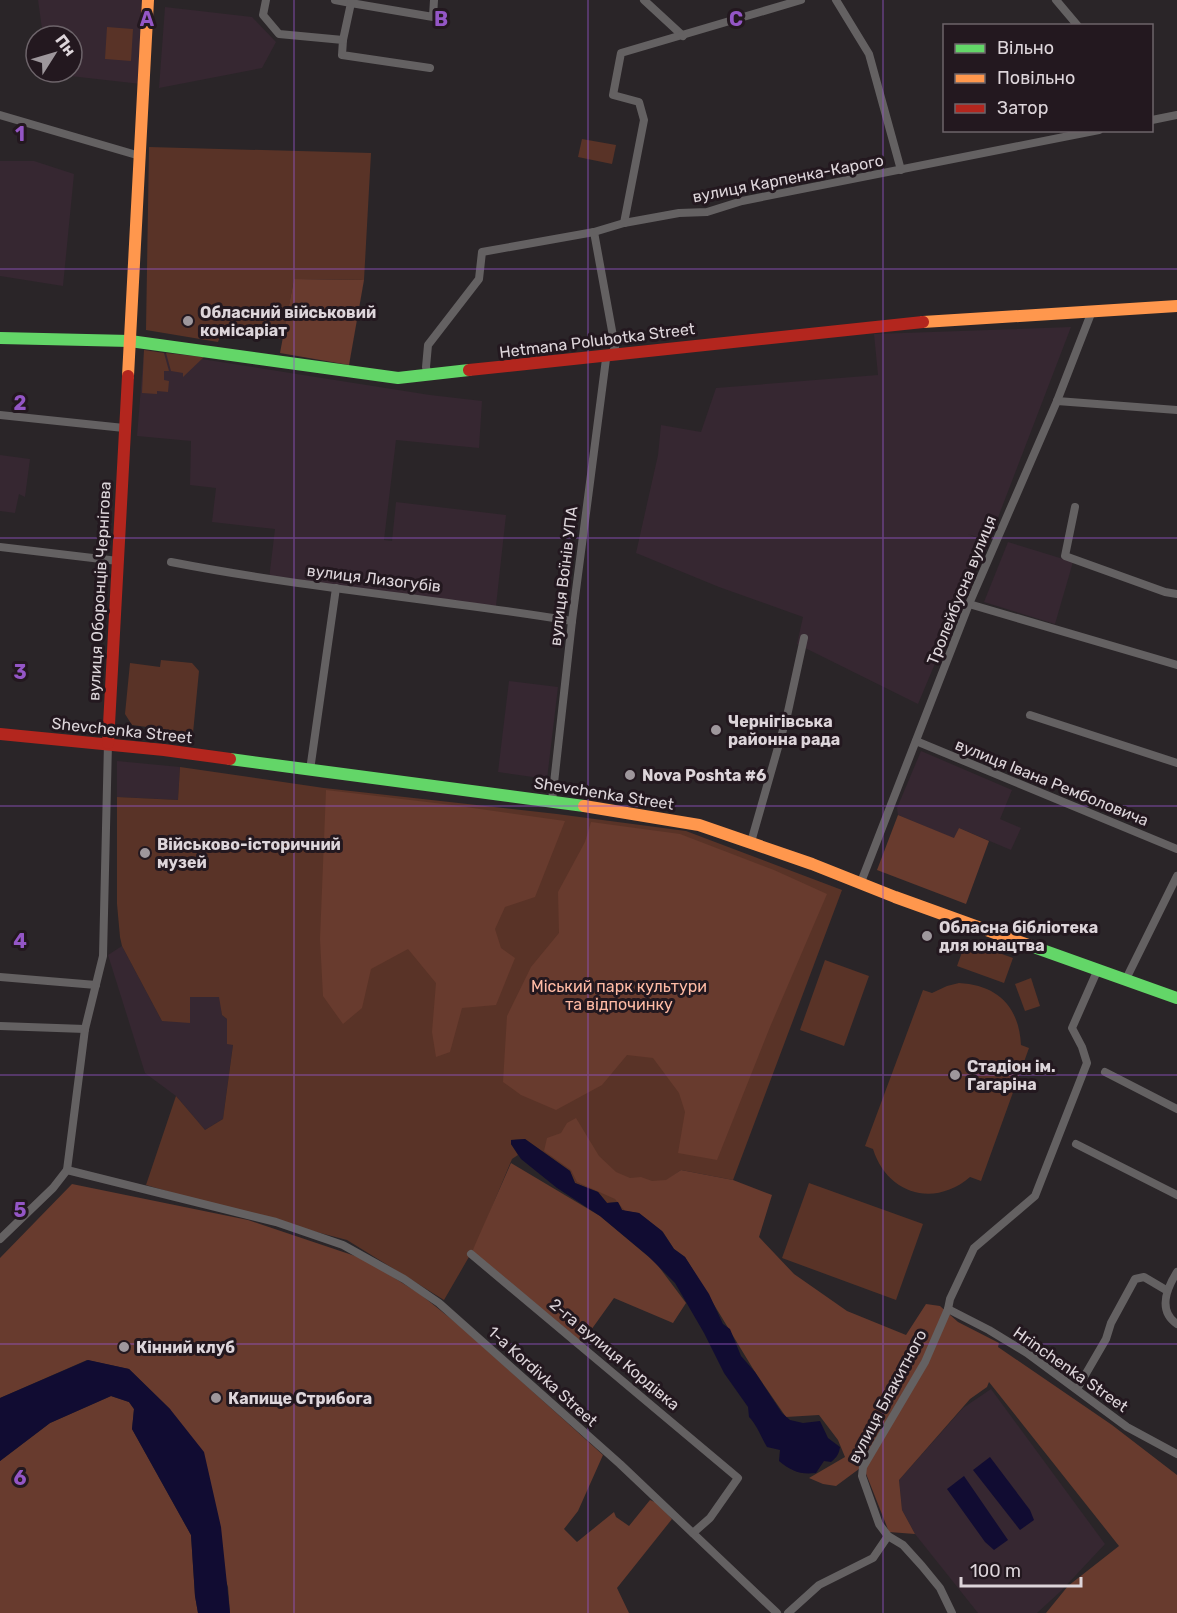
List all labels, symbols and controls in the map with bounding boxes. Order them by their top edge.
text: A [140,7,155,31]
text: B [434,7,448,31]
text: C [729,7,743,31]
north arrow [24,24,84,84]
legend [943,24,1153,132]
text: Пн [51,31,80,60]
text: Вільно [997,37,1054,59]
text: Повільно [997,67,1075,89]
text: Затор [997,97,1048,119]
text: 1 [15,122,25,146]
street label: вулиця Карпенка-Карого [691,151,885,206]
place label: Обласний військовий комісаріат [200,303,376,340]
marker: Обласний військовий комісаріат [181,314,195,328]
street label: Hetmana Polubotka Street [498,319,696,362]
text: 2 [14,391,27,415]
street label: вулиця Оборонців Чернігова [84,481,115,701]
street label: вулиця Воїнів УПА [545,505,582,647]
street label: Тролейбусна вулиця [923,513,1000,668]
street label: вулиця Лизогубів [306,561,442,596]
text: 3 [13,660,27,684]
place label: Чернігівська районна рада [728,712,840,749]
street label: Shevchenka Street [51,714,193,747]
marker: Чернігівська районна рада [709,723,723,737]
street label: вулиця Івана Ремболовича [952,735,1151,830]
place label: Nova Poshta #6 [642,766,766,785]
marker: Nova Poshta #6 [623,768,637,782]
street label: Shevchenka Street [533,773,675,814]
place label: Військово-історичний музей [157,835,341,872]
marker: Військово-історичний музей [138,846,152,860]
place label: Обласна бібліотека для юнацтва [939,918,1098,955]
text: 4 [13,929,27,953]
marker: Обласна бібліотека для юнацтва [920,929,934,943]
park label: Міський парк культури та відпочинку [531,977,707,1014]
place label: Стадіон ім. Гагаріна [967,1057,1056,1094]
marker: Стадіон ім. Гагаріна [948,1068,962,1082]
text: 5 [14,1198,27,1222]
street label: 2-га вулиця Кордівка [546,1295,683,1414]
street label: 1-a Kordivka Street [484,1322,601,1431]
street label: Hrinchenka Street [1010,1323,1132,1416]
street label: вулиця Блакитного [844,1326,931,1466]
place label: Кінний клуб [136,1338,235,1357]
marker: Кінний клуб [117,1340,131,1354]
place label: Капище Стрибога [228,1389,372,1408]
marker: Капище Стрибога [209,1391,223,1405]
text: 6 [13,1466,27,1490]
scale bar [961,1550,1081,1588]
text: 100 m [970,1560,1021,1582]

